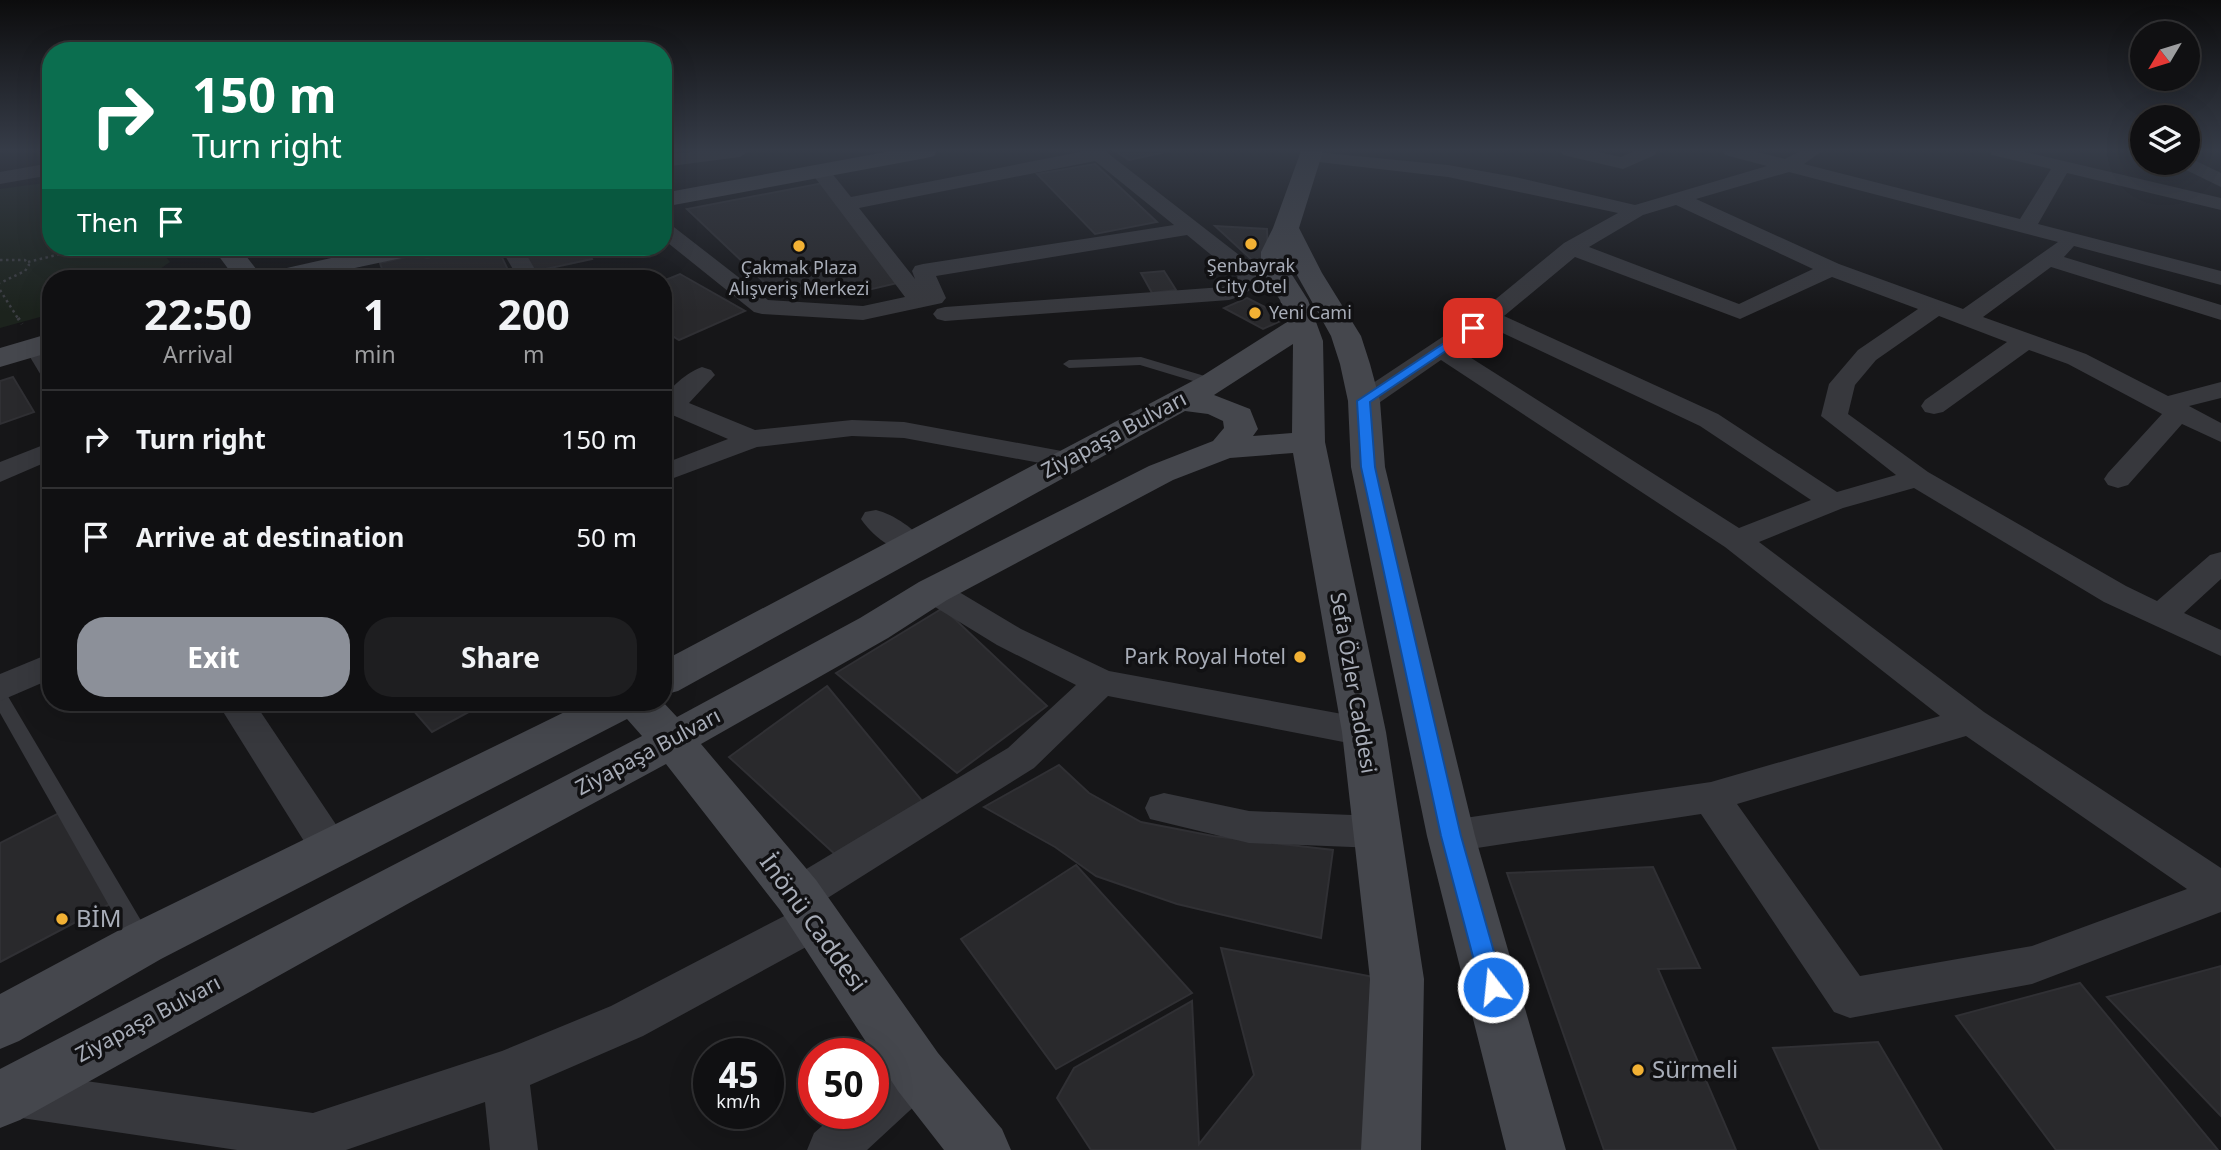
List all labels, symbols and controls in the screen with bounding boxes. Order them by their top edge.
north arrow [2130,21,2200,91]
map controls [2130,21,2200,175]
text: 150 m [192,61,337,127]
icon: right [77,70,168,161]
button: layers [2130,105,2200,175]
text: Turn right [192,124,342,167]
icon: arrive [152,203,190,241]
text: Then [77,204,138,240]
marker: Şenbayrak City Otel [1243,236,1259,252]
marker: Çakmak Plaza Alışveriş Merkezi [791,238,807,254]
place label: Şenbayrak City Otel [1207,253,1296,298]
place label: Çakmak Plaza Alışveriş Merkezi [729,255,869,300]
text: 22:50 [144,285,252,342]
text: 1 [363,285,387,342]
text: 200 [498,285,570,342]
pin [1443,298,1503,358]
place label: Yeni Cami [1269,300,1352,324]
marker: Yeni Cami [1247,305,1263,321]
icon: arrive [1454,309,1492,347]
text: Arrival [163,338,233,370]
text: min [354,338,396,370]
text: m [523,338,545,370]
street label: Ziyapaşa Bulvarı [1036,384,1191,484]
icon: right [77,420,115,458]
text: Turn right [136,421,266,457]
text: 150 m [561,421,637,457]
icon: arrive [77,518,115,556]
text: Arrive at destination [136,519,405,555]
text: 50 m [576,519,637,555]
street label: Sefa Özler Caddesi [1324,590,1384,776]
button: Exit [77,617,350,697]
button: Share [364,617,637,697]
place label: Park Royal Hotel [1124,642,1286,670]
marker: Park Royal Hotel [1292,649,1308,665]
street label: Ziyapaşa Bulvarı [570,701,725,801]
street label: İnönü Caddesi [753,847,875,998]
place label: BİM [76,901,122,934]
marker: BİM [54,911,70,927]
position arrow [1456,950,1530,1024]
street label: Ziyapaşa Bulvarı [70,968,225,1068]
speed limit sign: 50 [798,1038,889,1129]
text: 45 [718,1051,759,1098]
place label: Sürmeli [1652,1052,1738,1085]
marker: Sürmeli [1630,1062,1646,1078]
text: km/h [716,1089,761,1113]

